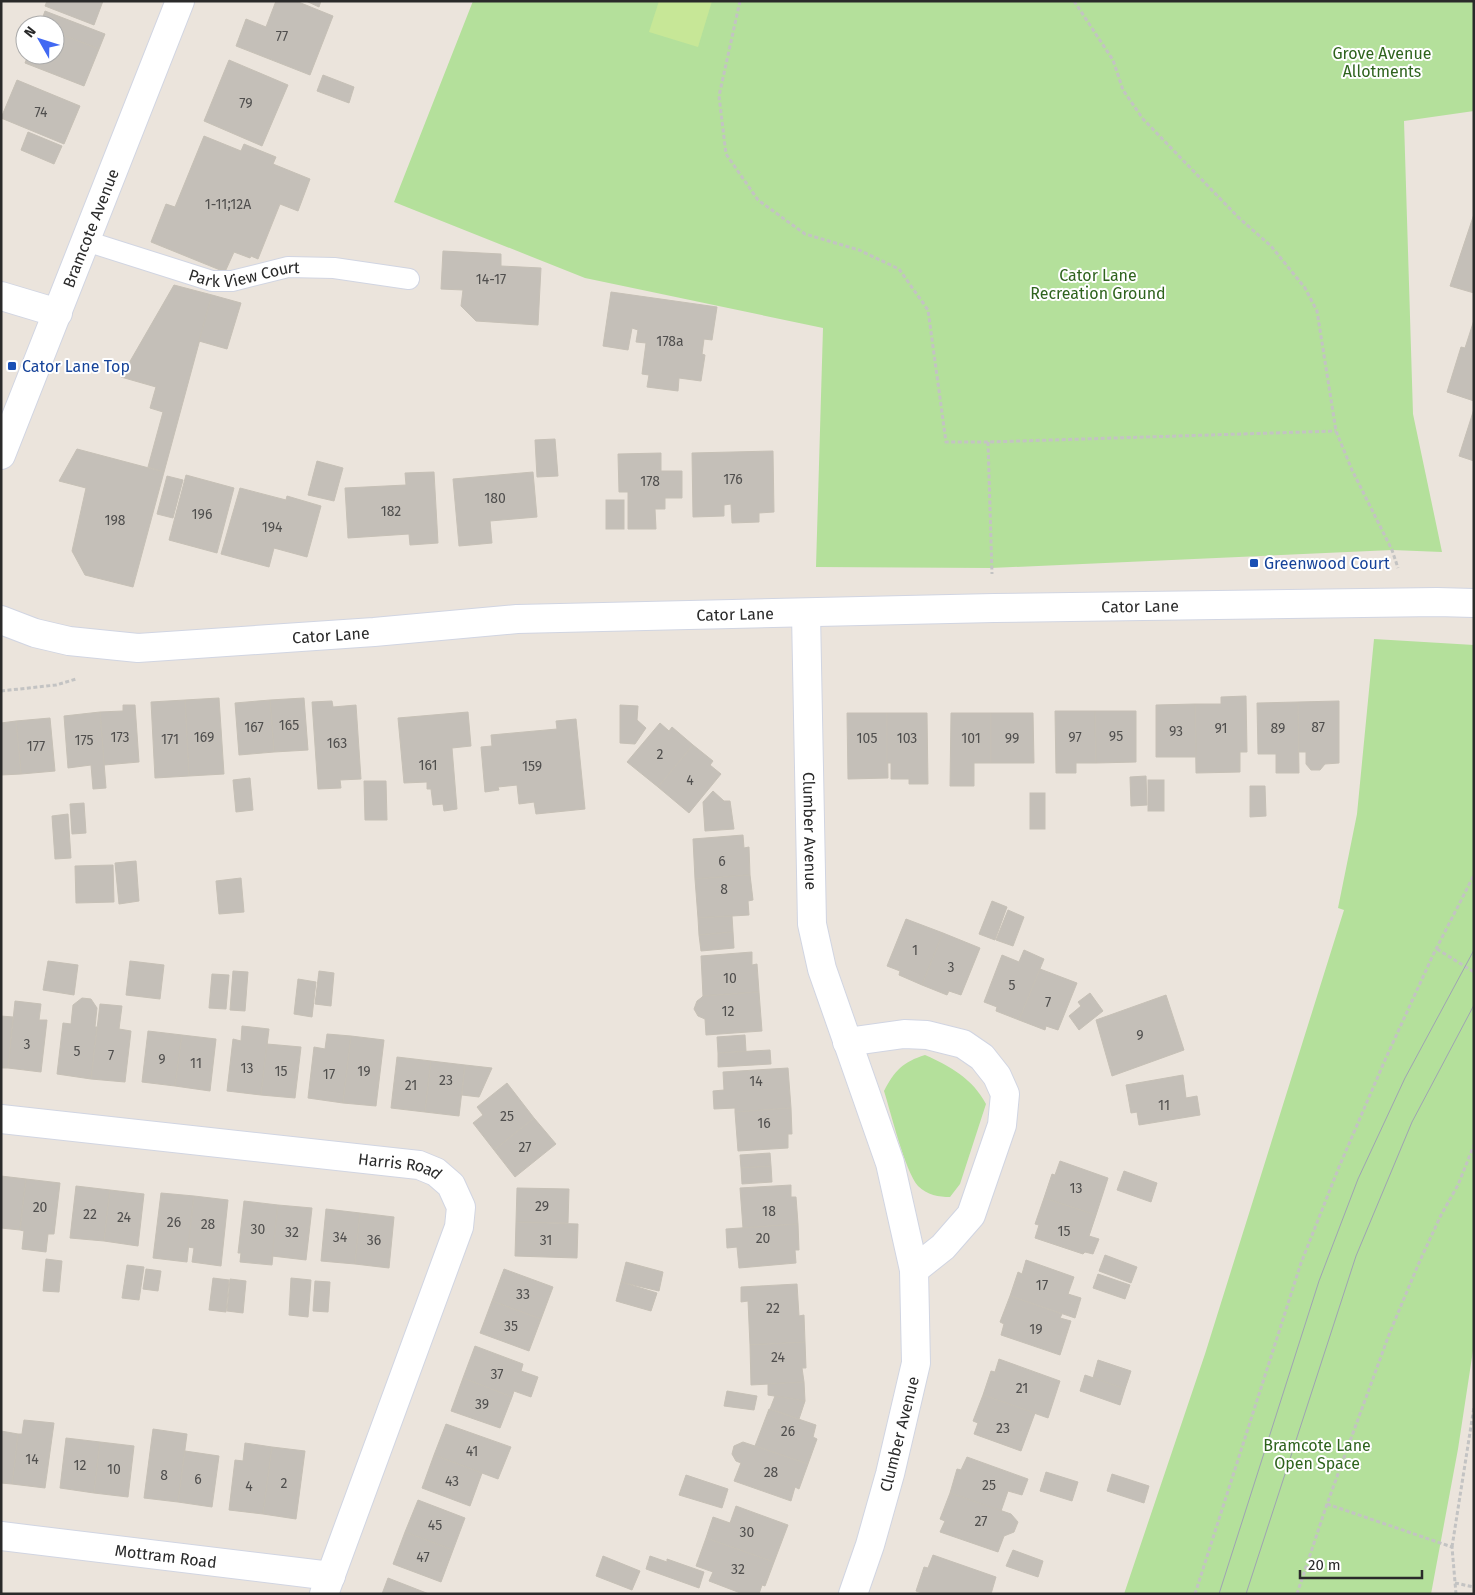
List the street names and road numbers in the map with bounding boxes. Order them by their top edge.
street label: Bramcote Avenue [59,166,123,290]
street label: Park View Court [186,258,300,291]
street label: Cator Lane [1101,596,1179,617]
street label: Cator Lane [696,604,774,625]
street label: Cator Lane [292,623,370,648]
street label: Clumber Avenue [799,772,820,890]
street label: Harris Road [357,1149,446,1183]
street label: Clumber Avenue [876,1374,923,1494]
street label: Mottram Road [114,1541,218,1572]

